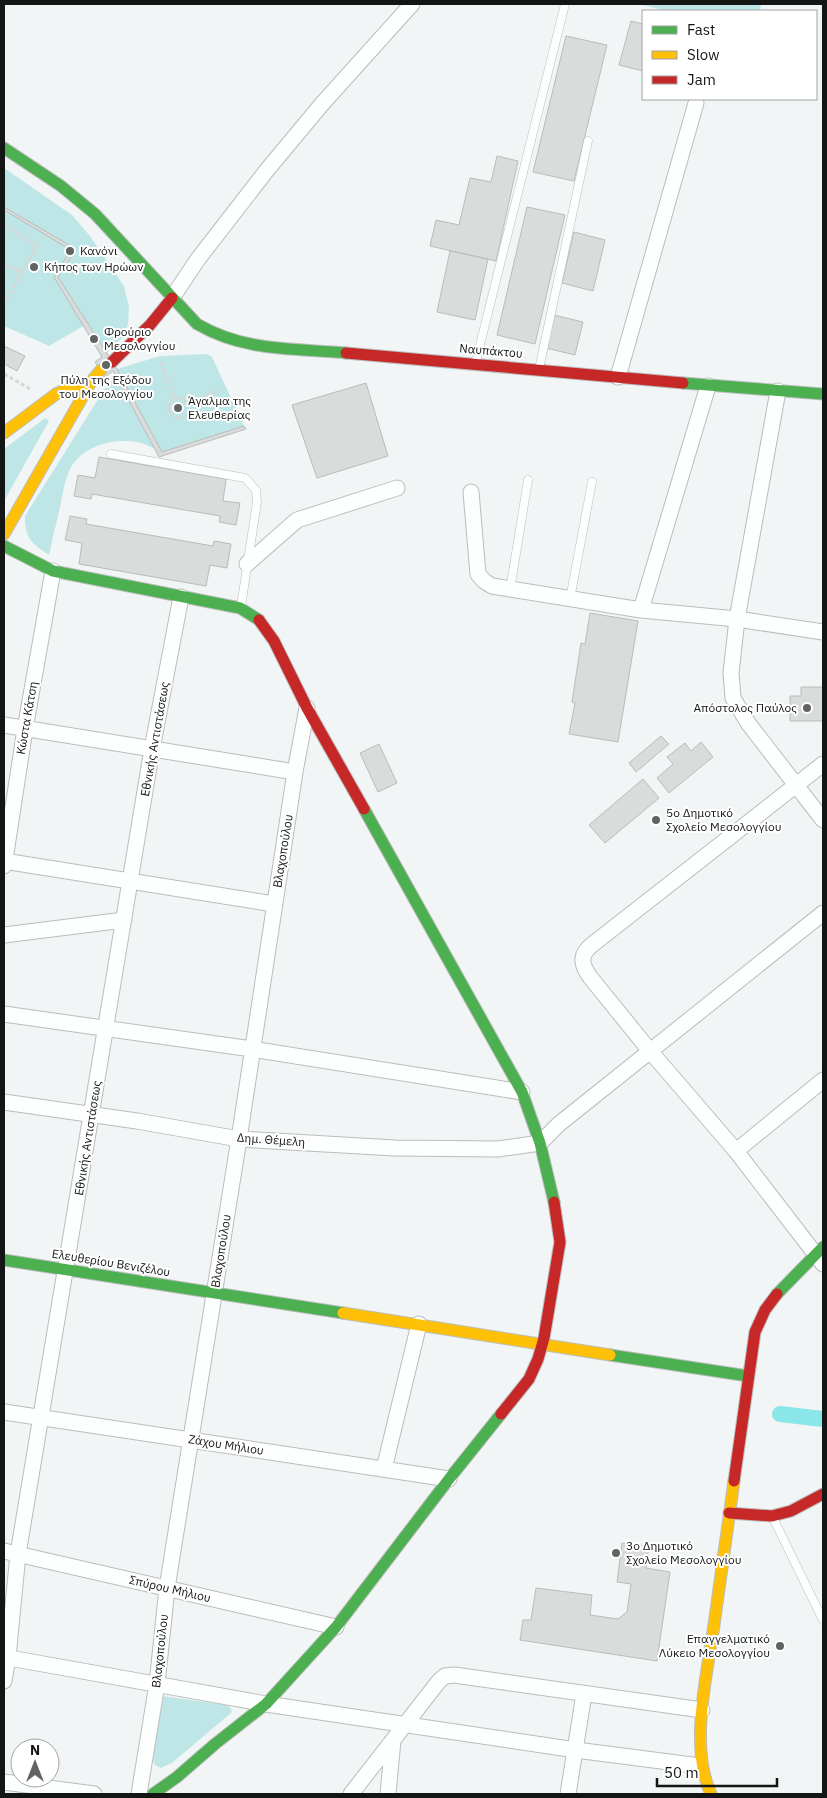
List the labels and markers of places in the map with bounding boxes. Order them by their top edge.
place label: Κανόνι [80,243,118,258]
marker: Κανόνι [64,245,76,257]
place label: Κήπος των Ηρώων [44,259,143,274]
marker: Κήπος των Ηρώων [28,261,40,273]
place label: Φρούριο Μεσολογγίου [104,324,176,353]
marker: Φρούριο Μεσολογγίου [88,333,100,345]
marker: Πύλη της Εξόδου του Μεσολογγίου [100,359,112,371]
place label: Πύλη της Εξόδου του Μεσολογγίου [59,372,153,401]
place label: Άγαλμα της Ελευθερίας [188,393,251,422]
marker: Άγαλμα της Ελευθερίας [172,402,184,414]
place label: Απόστολος Παύλος [693,700,797,715]
marker: Απόστολος Παύλος [801,702,813,714]
place label: 5ο Δημοτικό Σχολείο Μεσολογγίου [666,805,782,834]
marker: 5ο Δημοτικό Σχολείο Μεσολογγίου [650,814,662,826]
place label: 3ο Δημοτικό Σχολείο Μεσολογγίου [626,1538,742,1567]
marker: 3ο Δημοτικό Σχολείο Μεσολογγίου [610,1547,622,1559]
place label: Επαγγελματικό Λύκειο Μεσολογγίου [659,1631,770,1660]
marker: Επαγγελματικό Λύκειο Μεσολογγίου [774,1640,786,1652]

